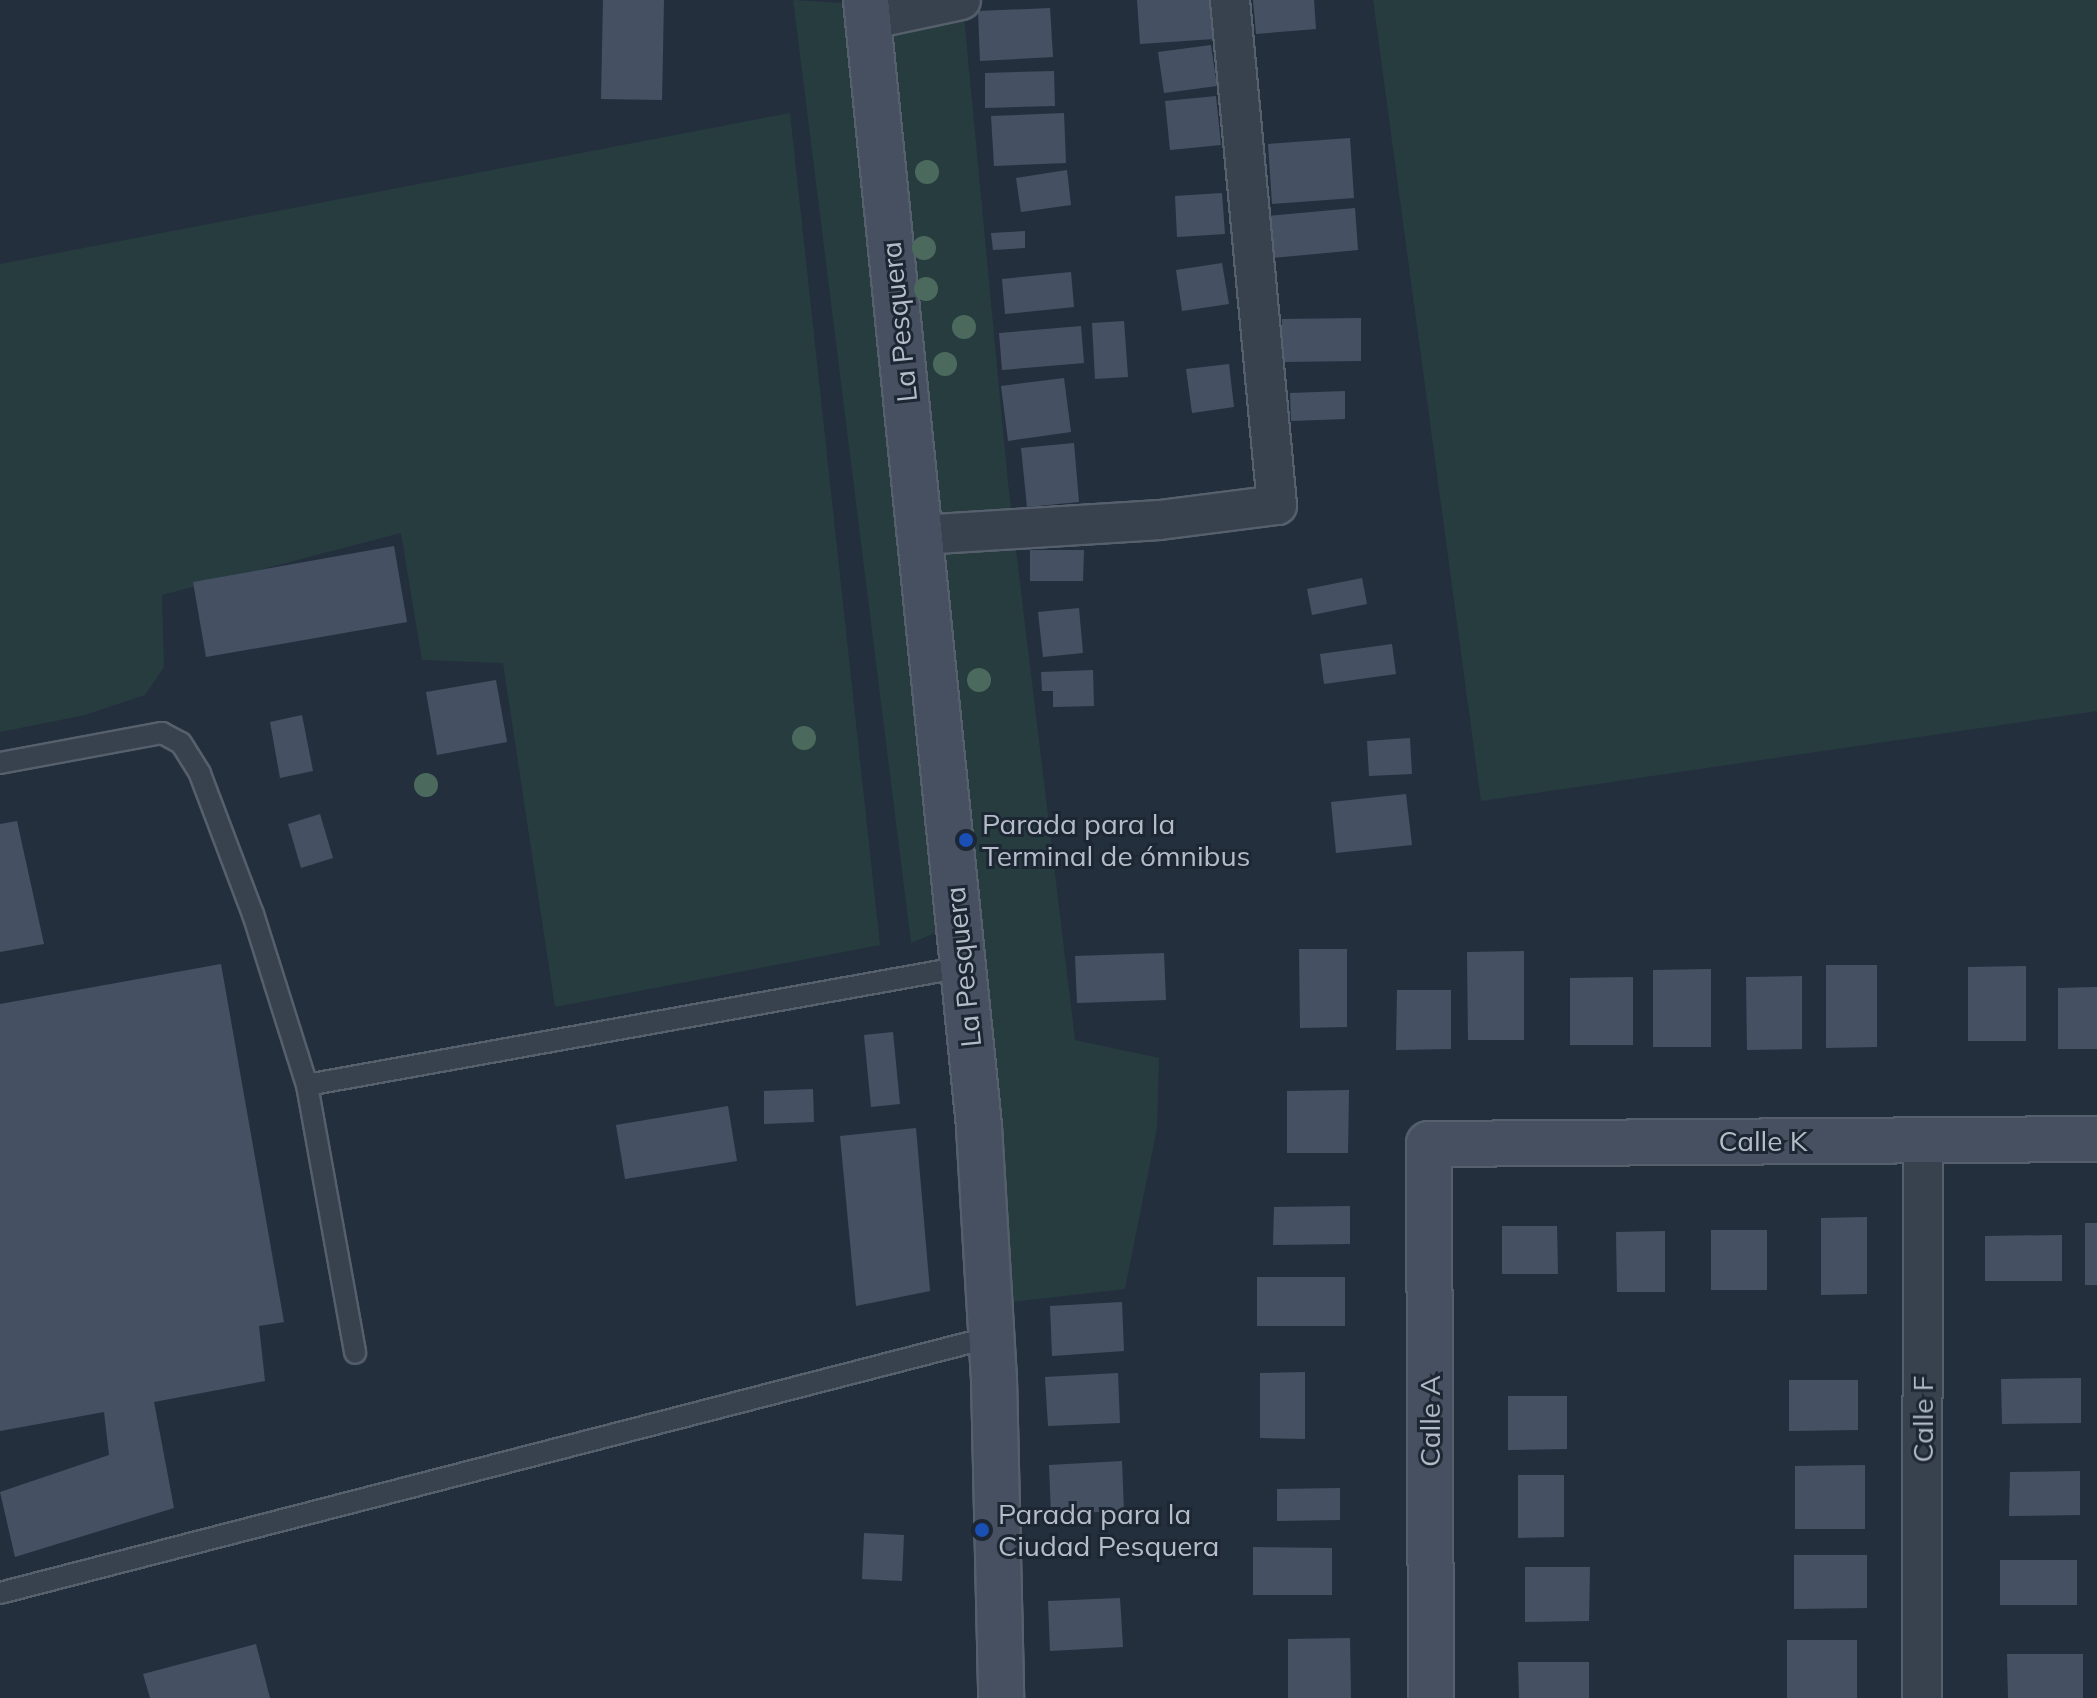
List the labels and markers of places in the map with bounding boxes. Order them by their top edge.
place label: Parada para la Terminal de ómnibus [982,807,1250,873]
marker: Parada para la Terminal de ómnibus [957,831,975,849]
place label: Parada para la Ciudad Pesquera [998,1497,1219,1563]
marker: Parada para la Ciudad Pesquera [973,1521,991,1539]

